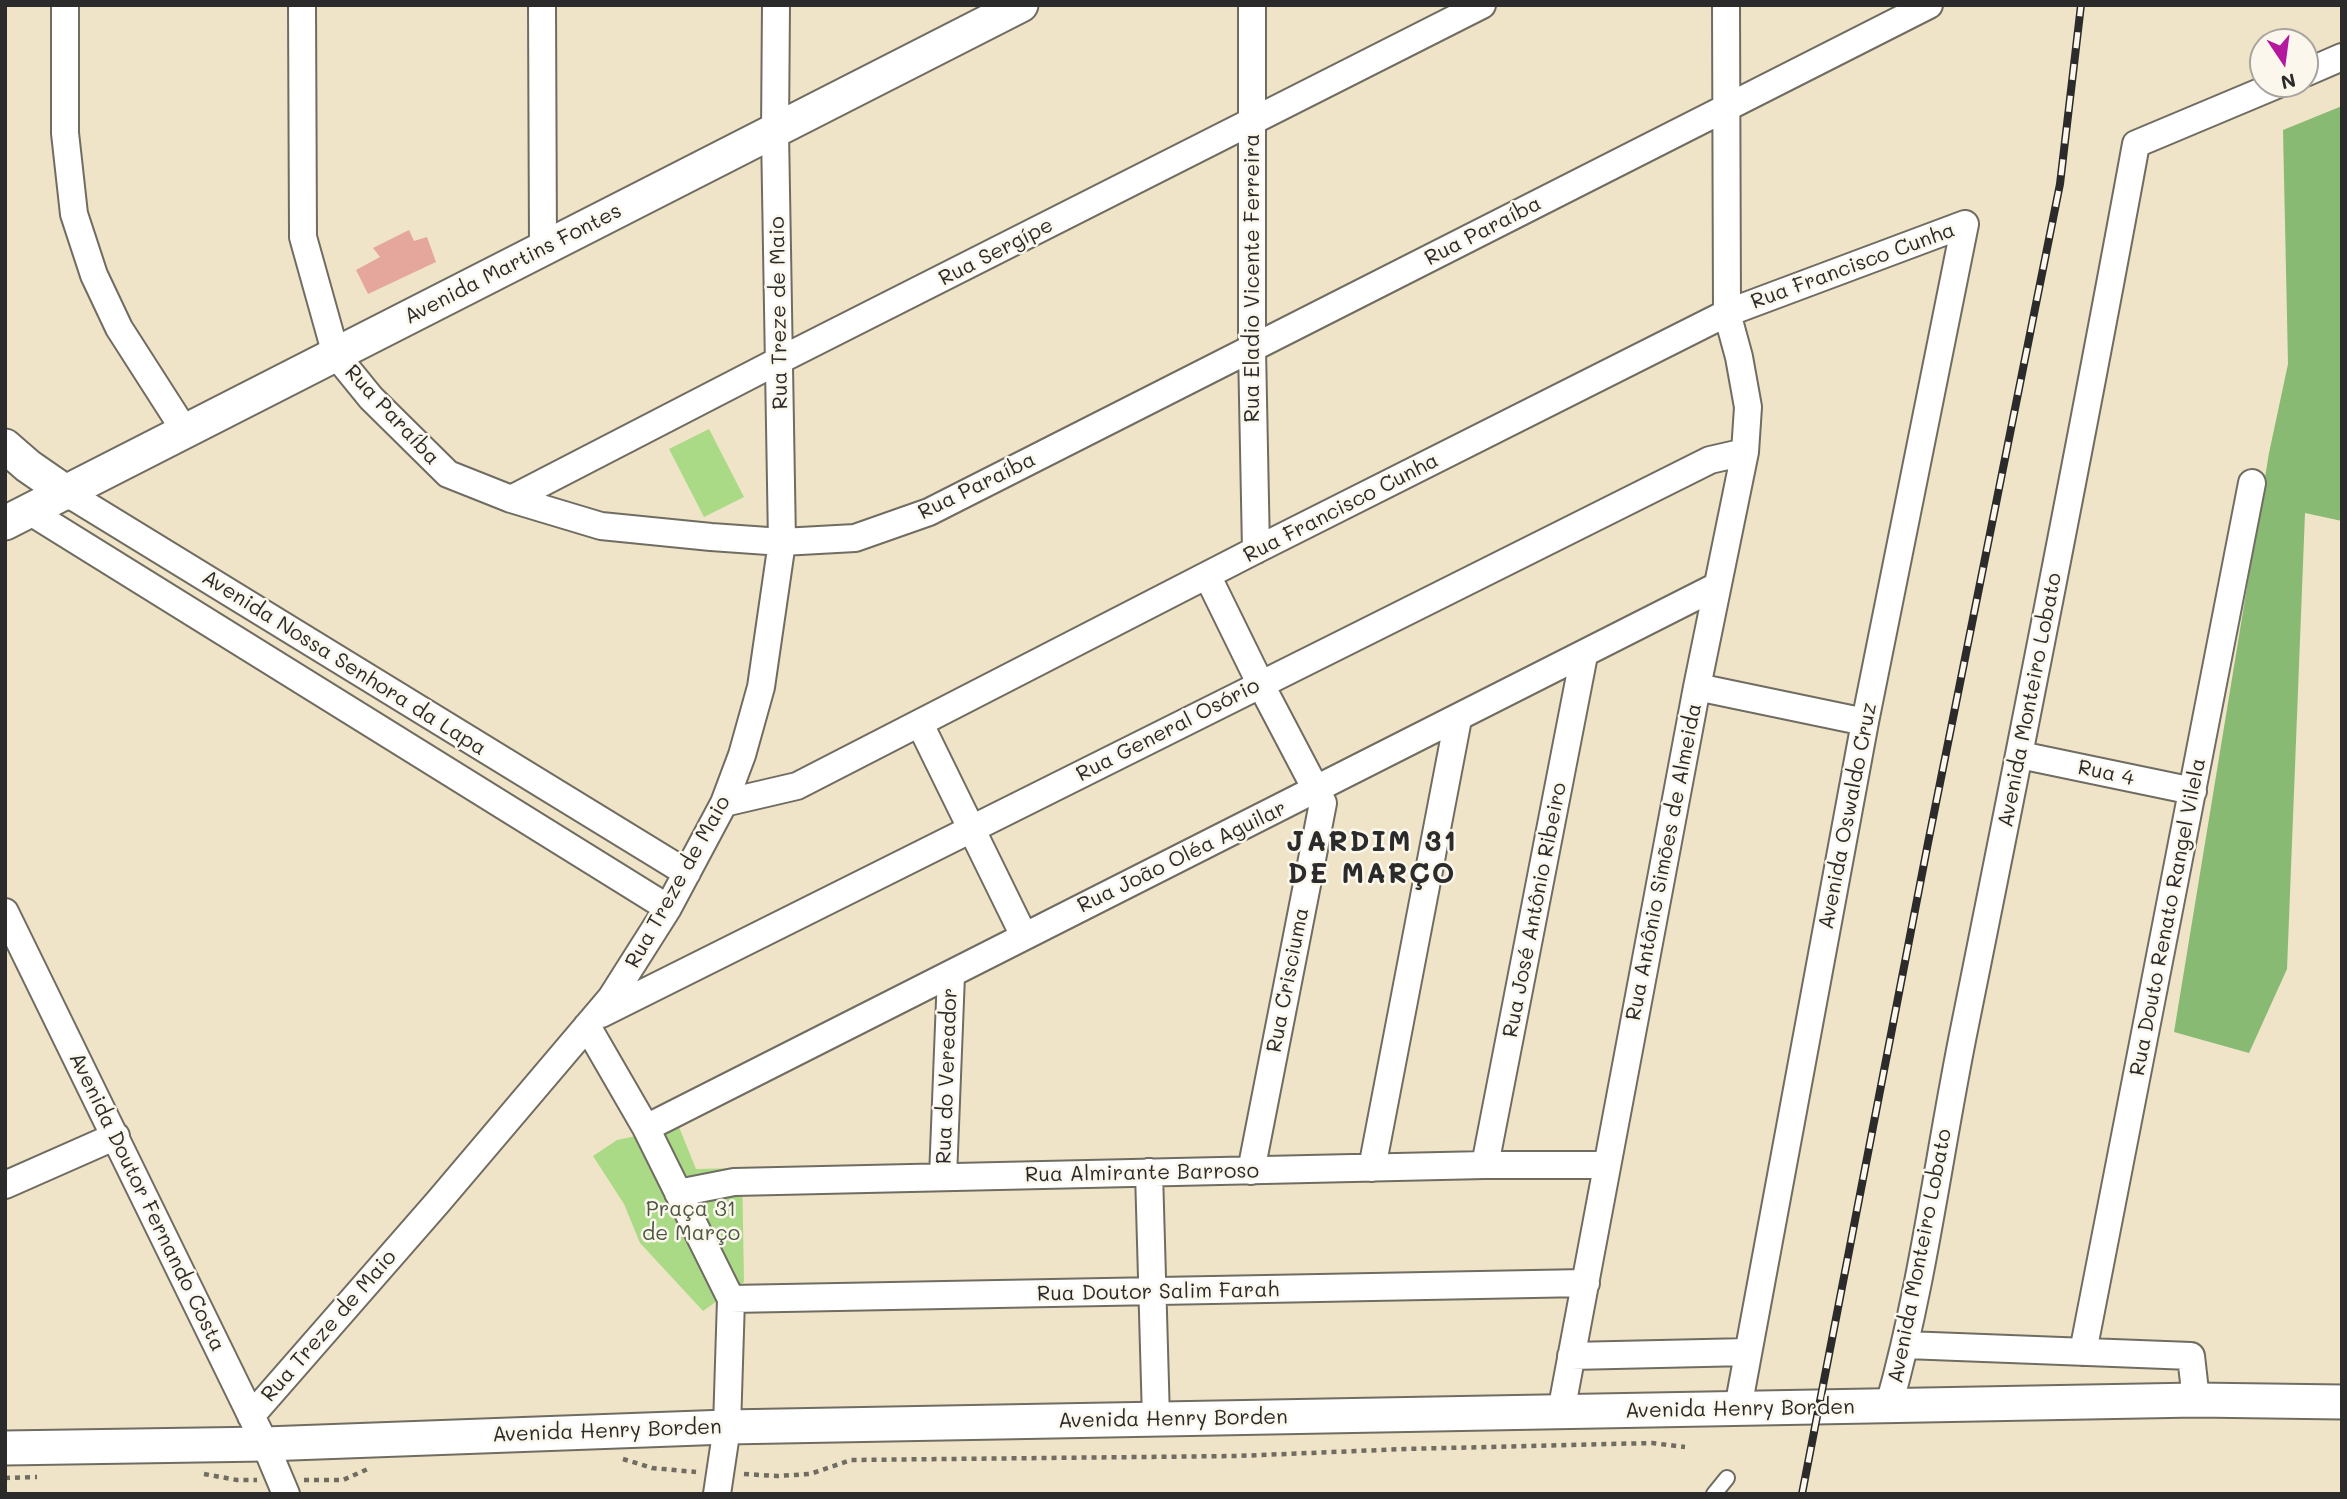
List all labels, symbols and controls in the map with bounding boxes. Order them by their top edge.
north arrow [2249,28,2319,98]
text: N [2279,68,2298,96]
street label: Rua Eladio Vicente Ferreira [1240,134,1266,422]
street label: Rua Paraíba [1421,191,1545,271]
street label: Avenida Martins Fontes [400,198,626,330]
street label: Rua Sergípe [935,212,1057,292]
street label: Rua Treze de Maio [765,216,793,410]
street label: Rua Francisco Cunha [1748,217,1958,315]
street label: Rua Paraíba [339,360,445,470]
street label: Rua Paraíba [914,447,1040,525]
street label: Rua Francisco Cunha [1239,448,1443,568]
street label: Avenida Nossa Senhora da Lapa [197,565,491,761]
street label: Avenida Monteiro Lobato [1993,571,2067,829]
street label: Rua General Osório [1072,673,1264,787]
street label: Rua Antônio Simões de Almeida [1621,701,1707,1023]
street label: Avenida Oswaldo Cruz [1814,701,1882,931]
street label: Rua 4 [2075,755,2137,791]
street label: Rua Douto Renato Rangel Vilela [2125,756,2211,1078]
street label: Rua José Antônio Ribeiro [1498,780,1572,1040]
street label: Rua Treze de Maio [620,791,736,973]
street label: Rua João Oléa Aguilar [1073,795,1291,919]
district label: JARDIM 31 DE MARÇO [1287,825,1457,891]
street label: Rua Crisciuma [1262,905,1314,1055]
street label: Rua do Vereador [931,987,963,1165]
street label: Avenida Doutor Fernando Costa [64,1049,230,1355]
street label: Avenida Monteiro Lobato [1883,1127,1957,1385]
street label: Rua Almirante Barroso [1025,1158,1259,1188]
park label: Praça 31 de Março [642,1197,740,1247]
street label: Rua Treze de Maio [256,1245,402,1407]
street label: Rua Doutor Salim Farah [1037,1277,1279,1307]
street label: Avenida Henry Borden [1625,1394,1855,1424]
street label: Avenida Henry Borden [1058,1404,1288,1434]
street label: Avenida Henry Borden [492,1414,722,1448]

